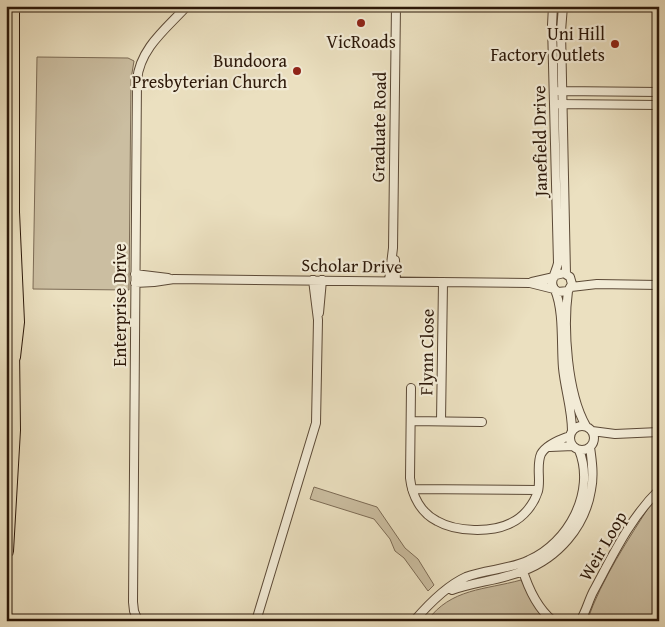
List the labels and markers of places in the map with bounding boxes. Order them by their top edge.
marker: VicRoads [355,17,367,29]
place label: Uni Hill Factory Outlets [491,20,605,68]
place label: VicRoads [326,28,396,55]
marker: Uni Hill Factory Outlets [609,38,621,50]
place label: Bundoora Presbyterian Church [132,47,287,95]
marker: Bundoora Presbyterian Church [291,65,303,77]

